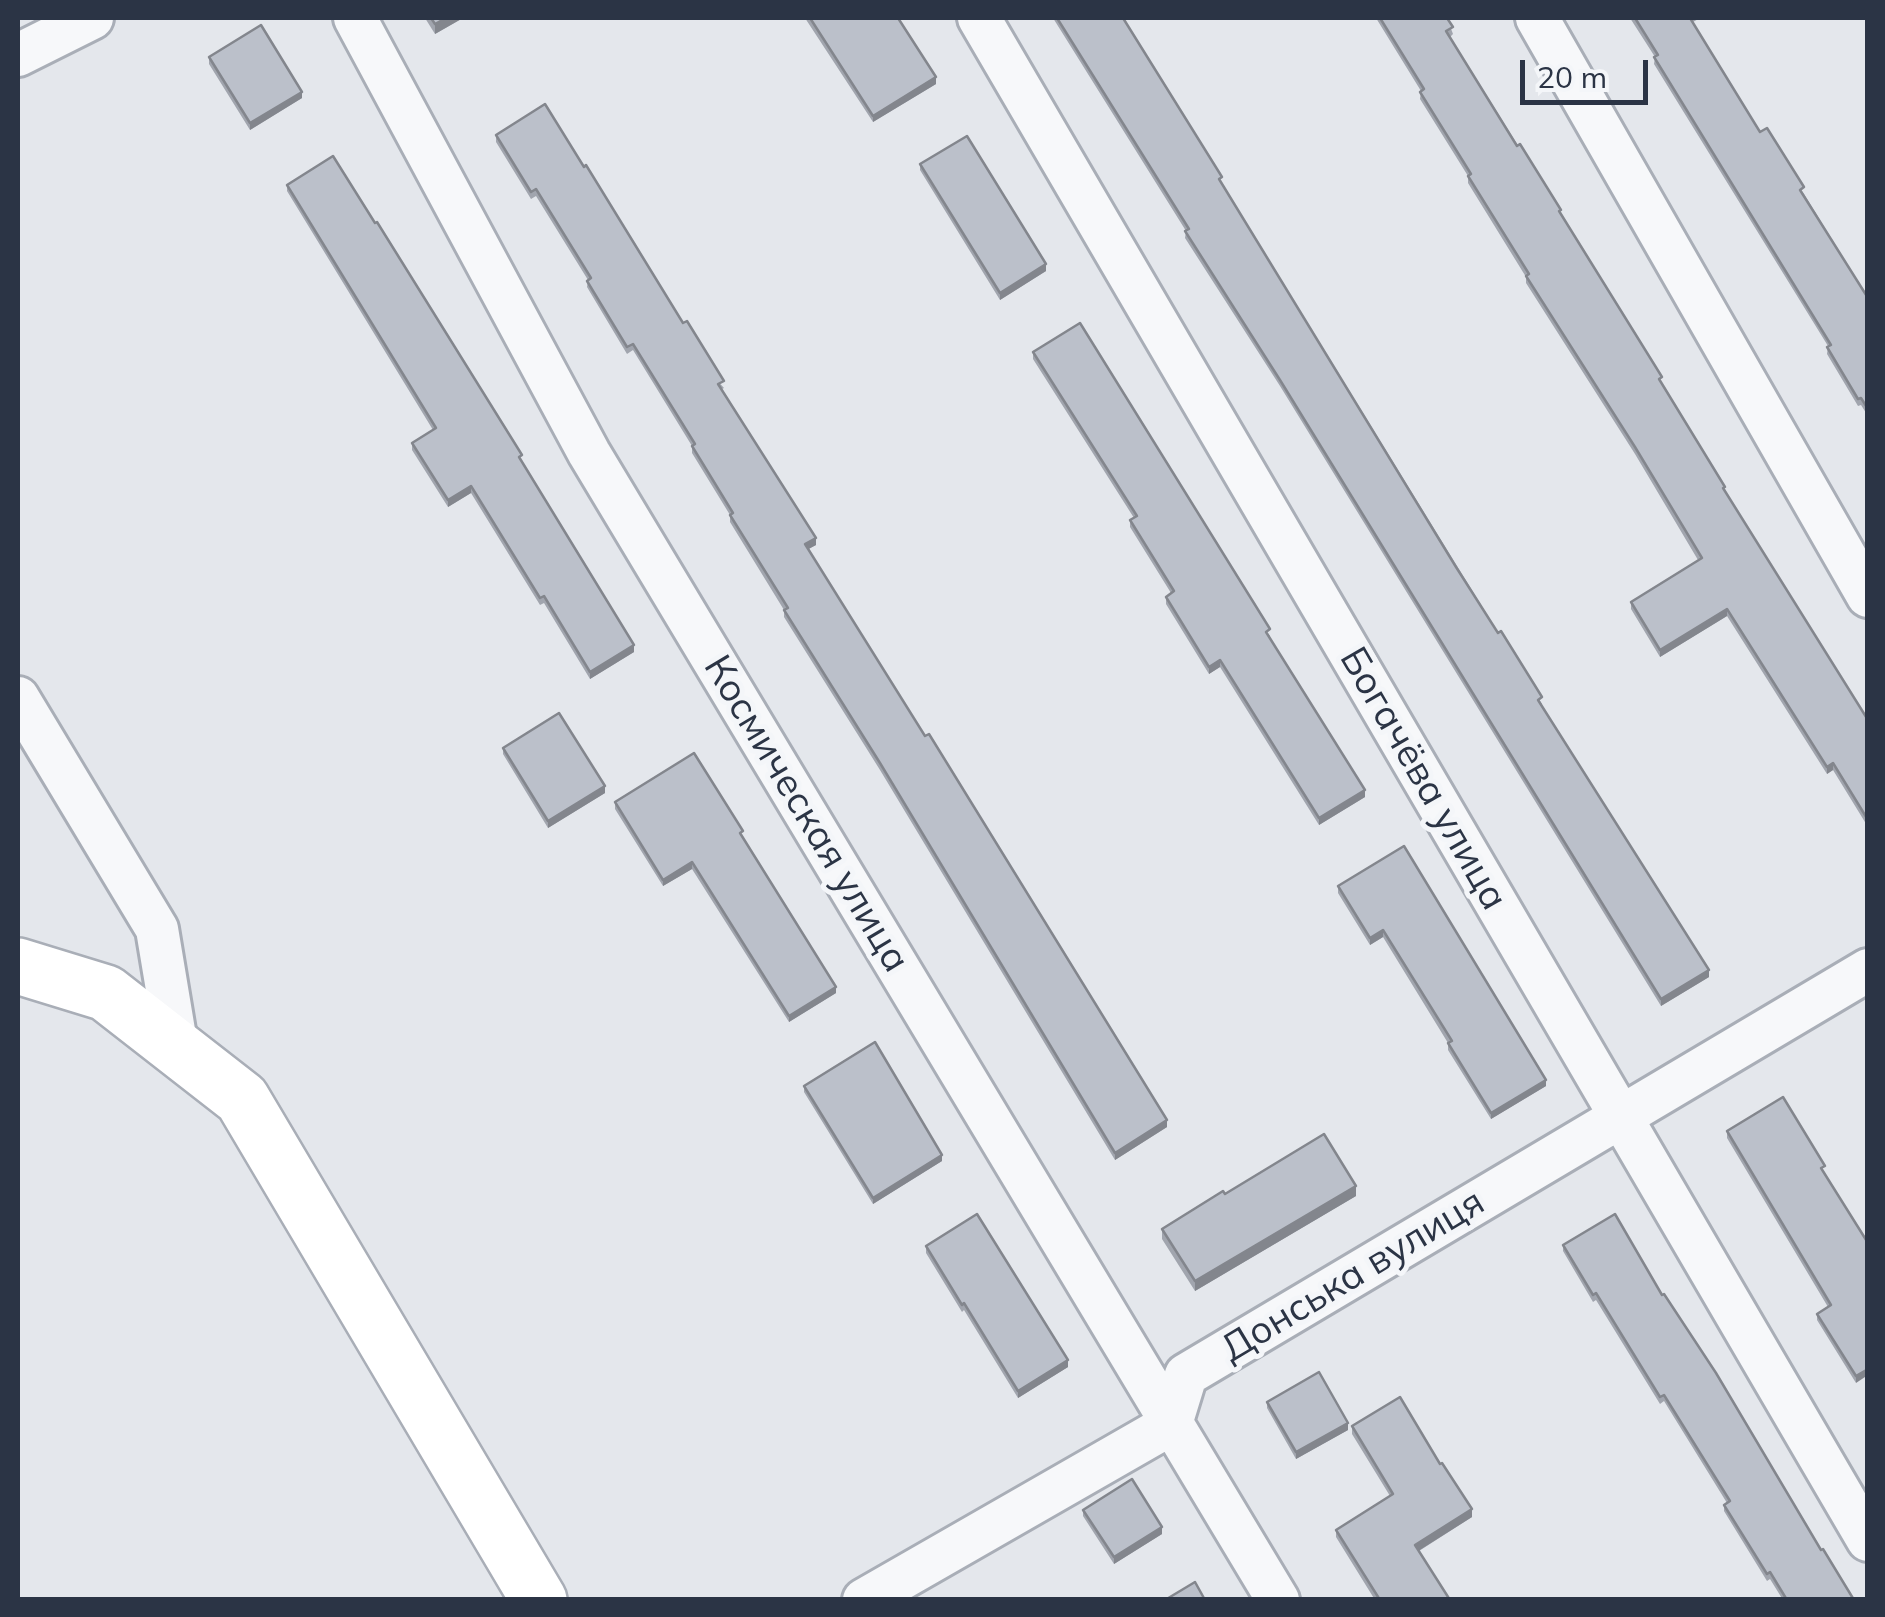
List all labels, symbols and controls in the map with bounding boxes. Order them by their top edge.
scale bar [1525,40,1652,102]
text: 20 m [1537,58,1607,96]
street label: Богачёва улица [1329,640,1517,918]
street label: Космическая улица [694,648,918,980]
street label: Донська вулиця [1213,1180,1493,1372]

